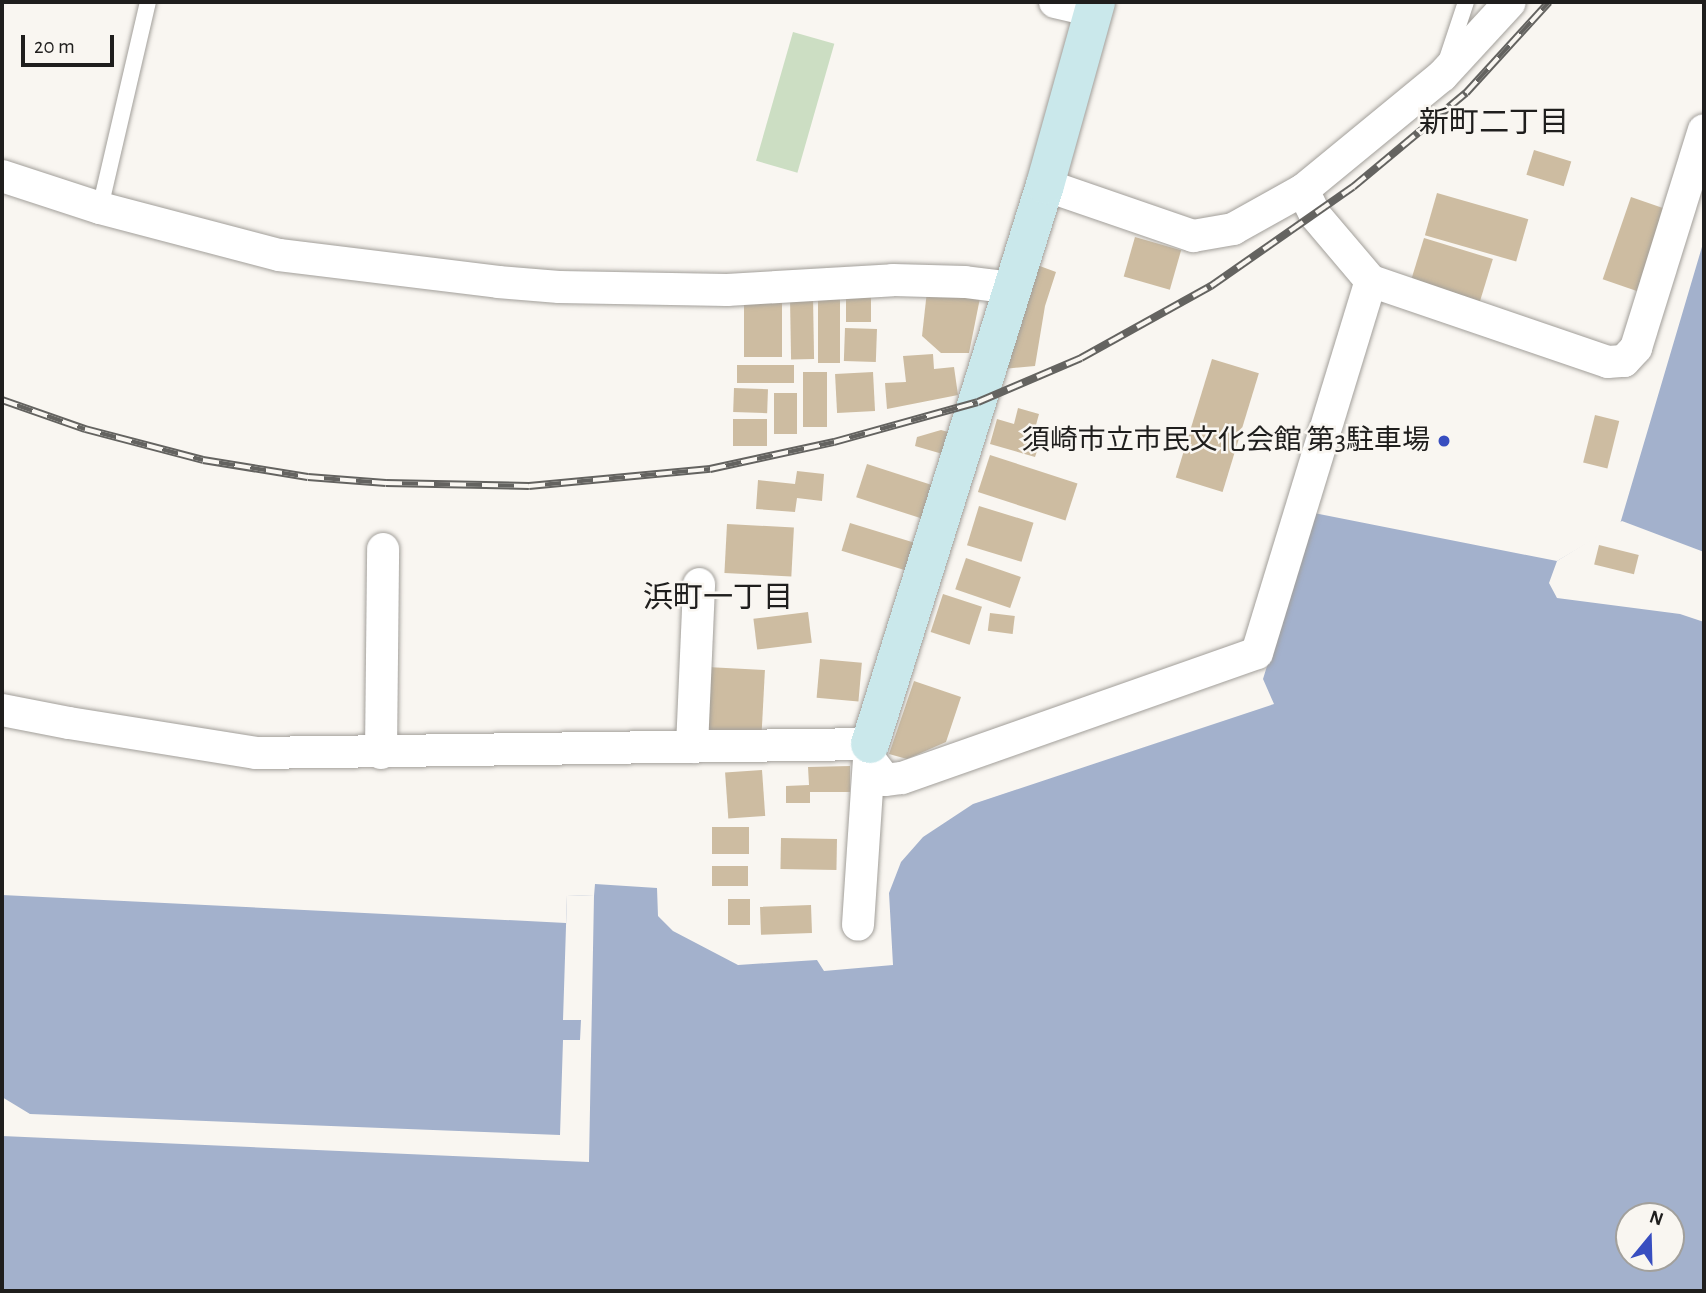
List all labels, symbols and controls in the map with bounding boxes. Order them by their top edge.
scale bar [24,21,117,65]
text: 20 m [34,36,75,57]
district label: 新町二丁目 [1419,105,1569,141]
place label: 須崎市立市民文化会館 第3駐車場 [1022,424,1430,458]
marker: 須崎市立市民文化会館 第3駐車場 [1436,433,1452,449]
district label: 浜町一丁目 [643,580,793,616]
north arrow [1615,1202,1685,1272]
text: N [1647,1207,1666,1230]

